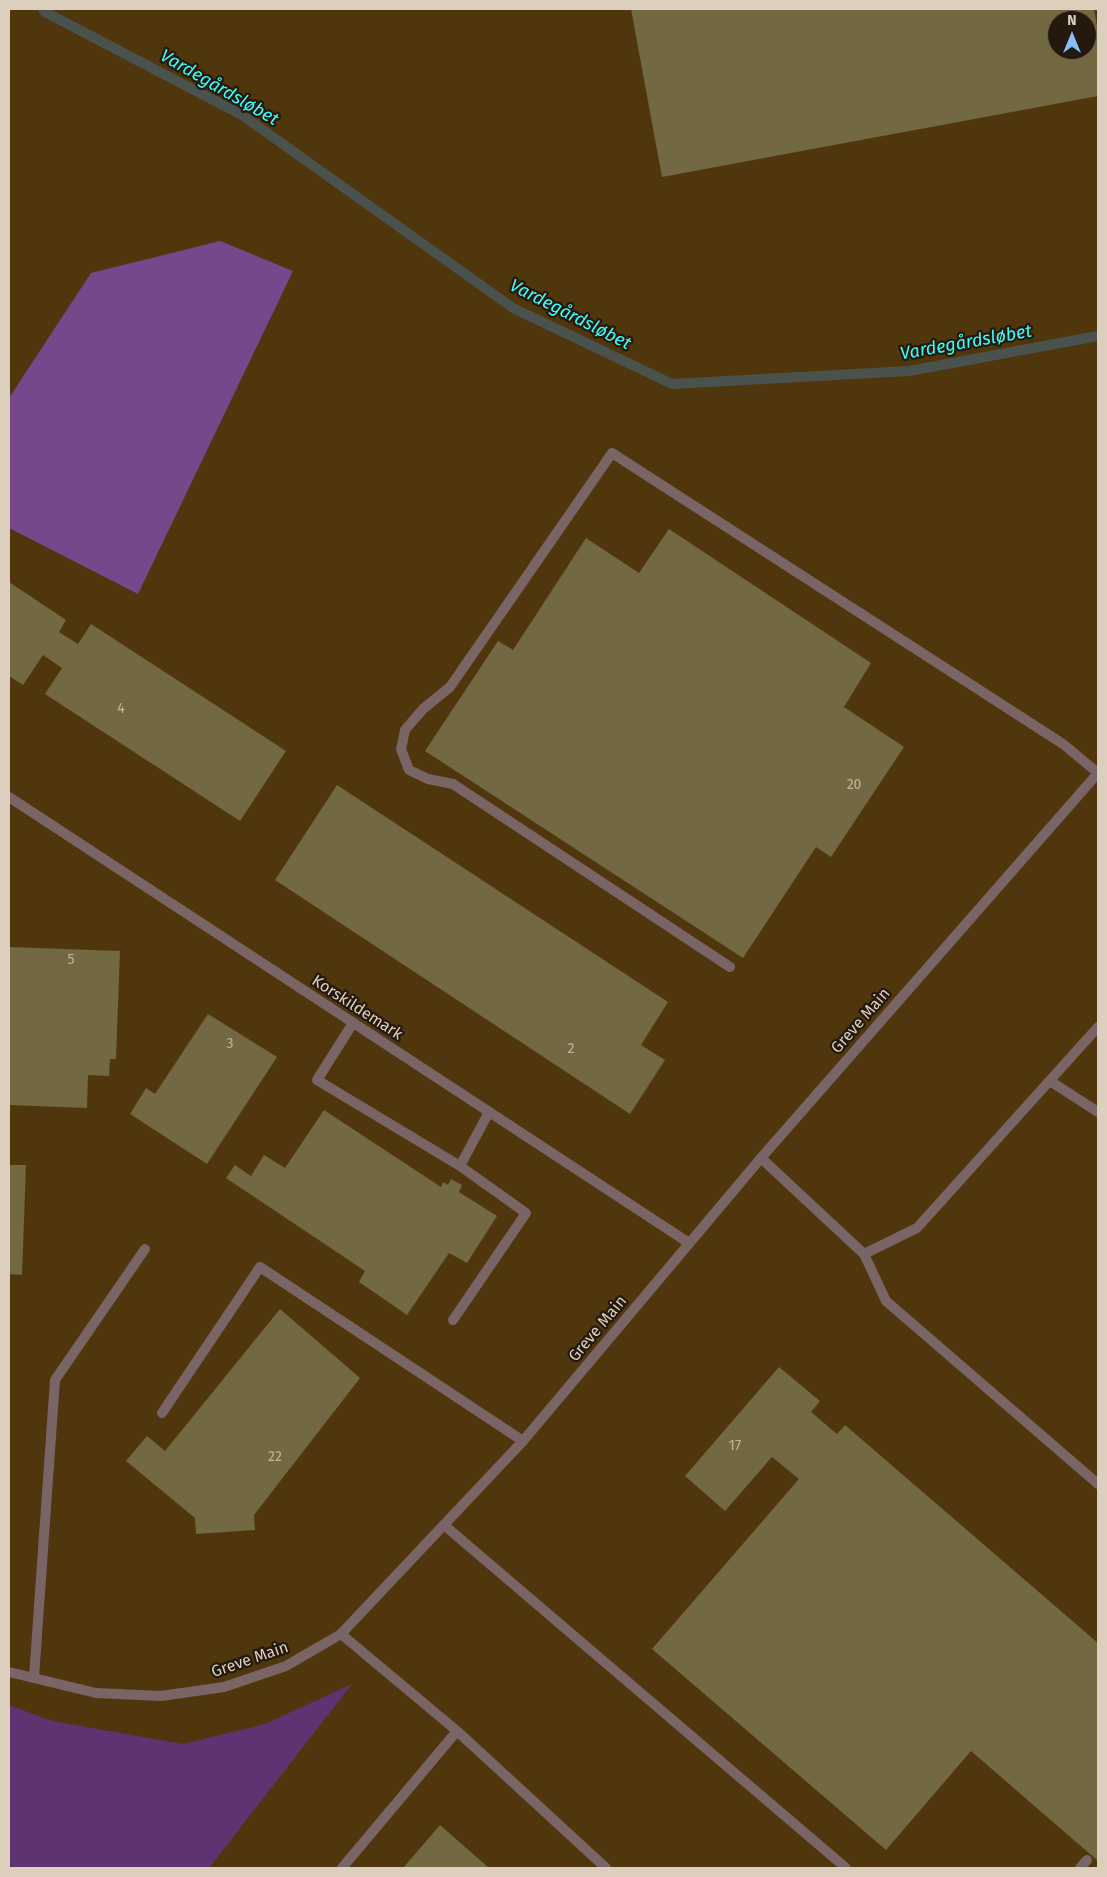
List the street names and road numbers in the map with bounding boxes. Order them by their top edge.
street label: Korskildemark [308,972,406,1044]
street label: Greve Main [827,984,895,1058]
street label: Greve Main [565,1292,631,1366]
street label: Greve Main [209,1638,291,1682]

